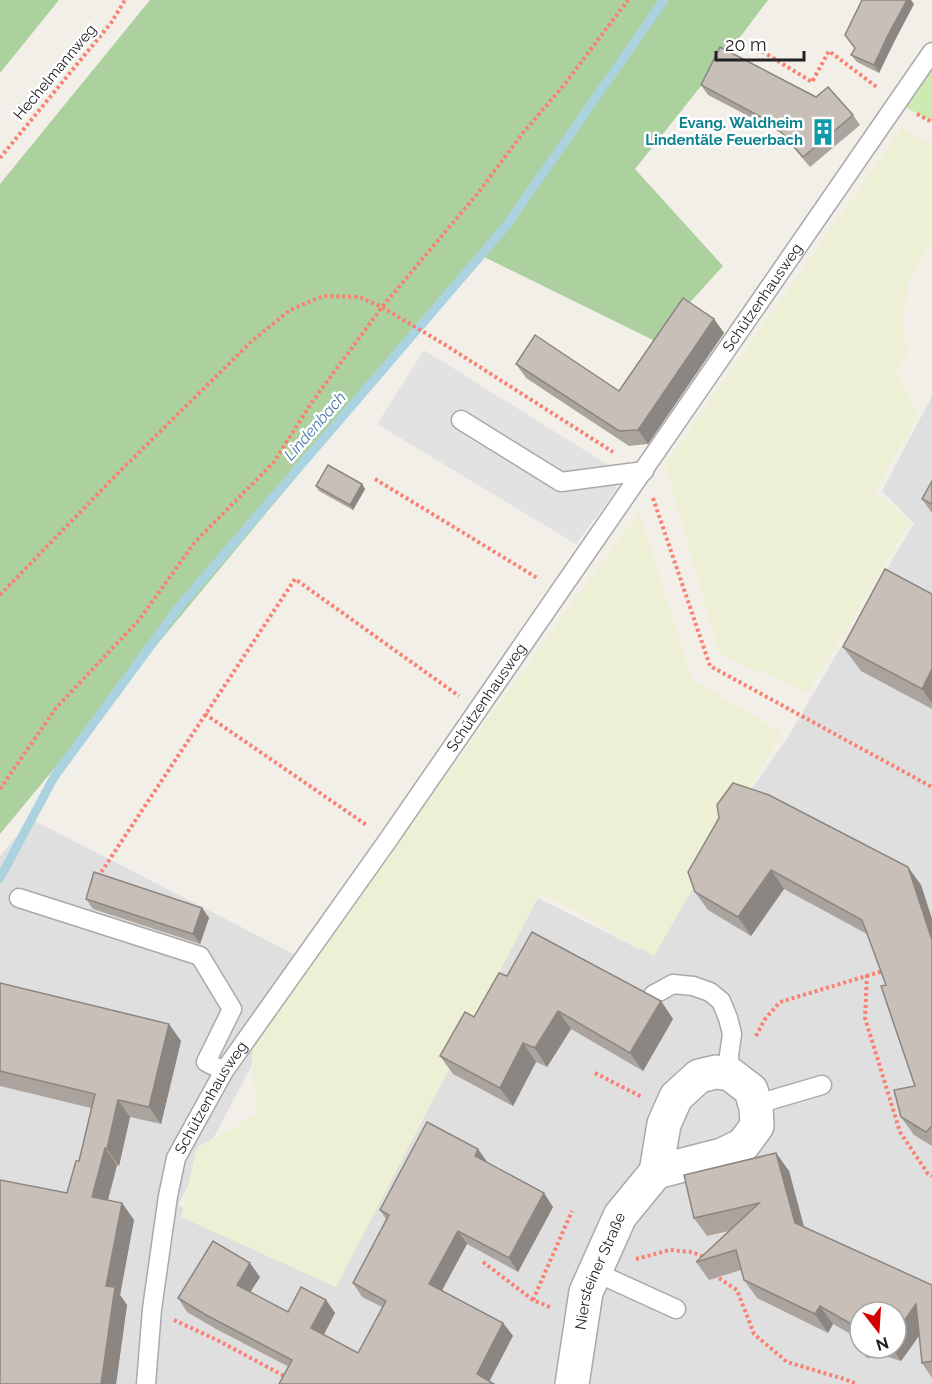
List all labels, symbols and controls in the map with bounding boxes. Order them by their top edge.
street label: Hechelmannweg [10,21,100,123]
scale bar [716,24,804,62]
text: 20 m [725,34,767,55]
place label: Evang. Waldheim Lindentäle Feuerbach [645,114,803,149]
building icon: Evang. Waldheim Lindentäle Feuerbach [808,117,838,147]
street label: Schützenhausweg [719,240,806,355]
water label: Lindenbach [280,388,350,464]
street label: Schützenhausweg [443,640,530,755]
street label: Schützenhausweg [171,1038,251,1157]
street label: Niersteiner Straße [571,1210,629,1331]
north arrow [848,1300,908,1360]
text: N [874,1333,891,1355]

